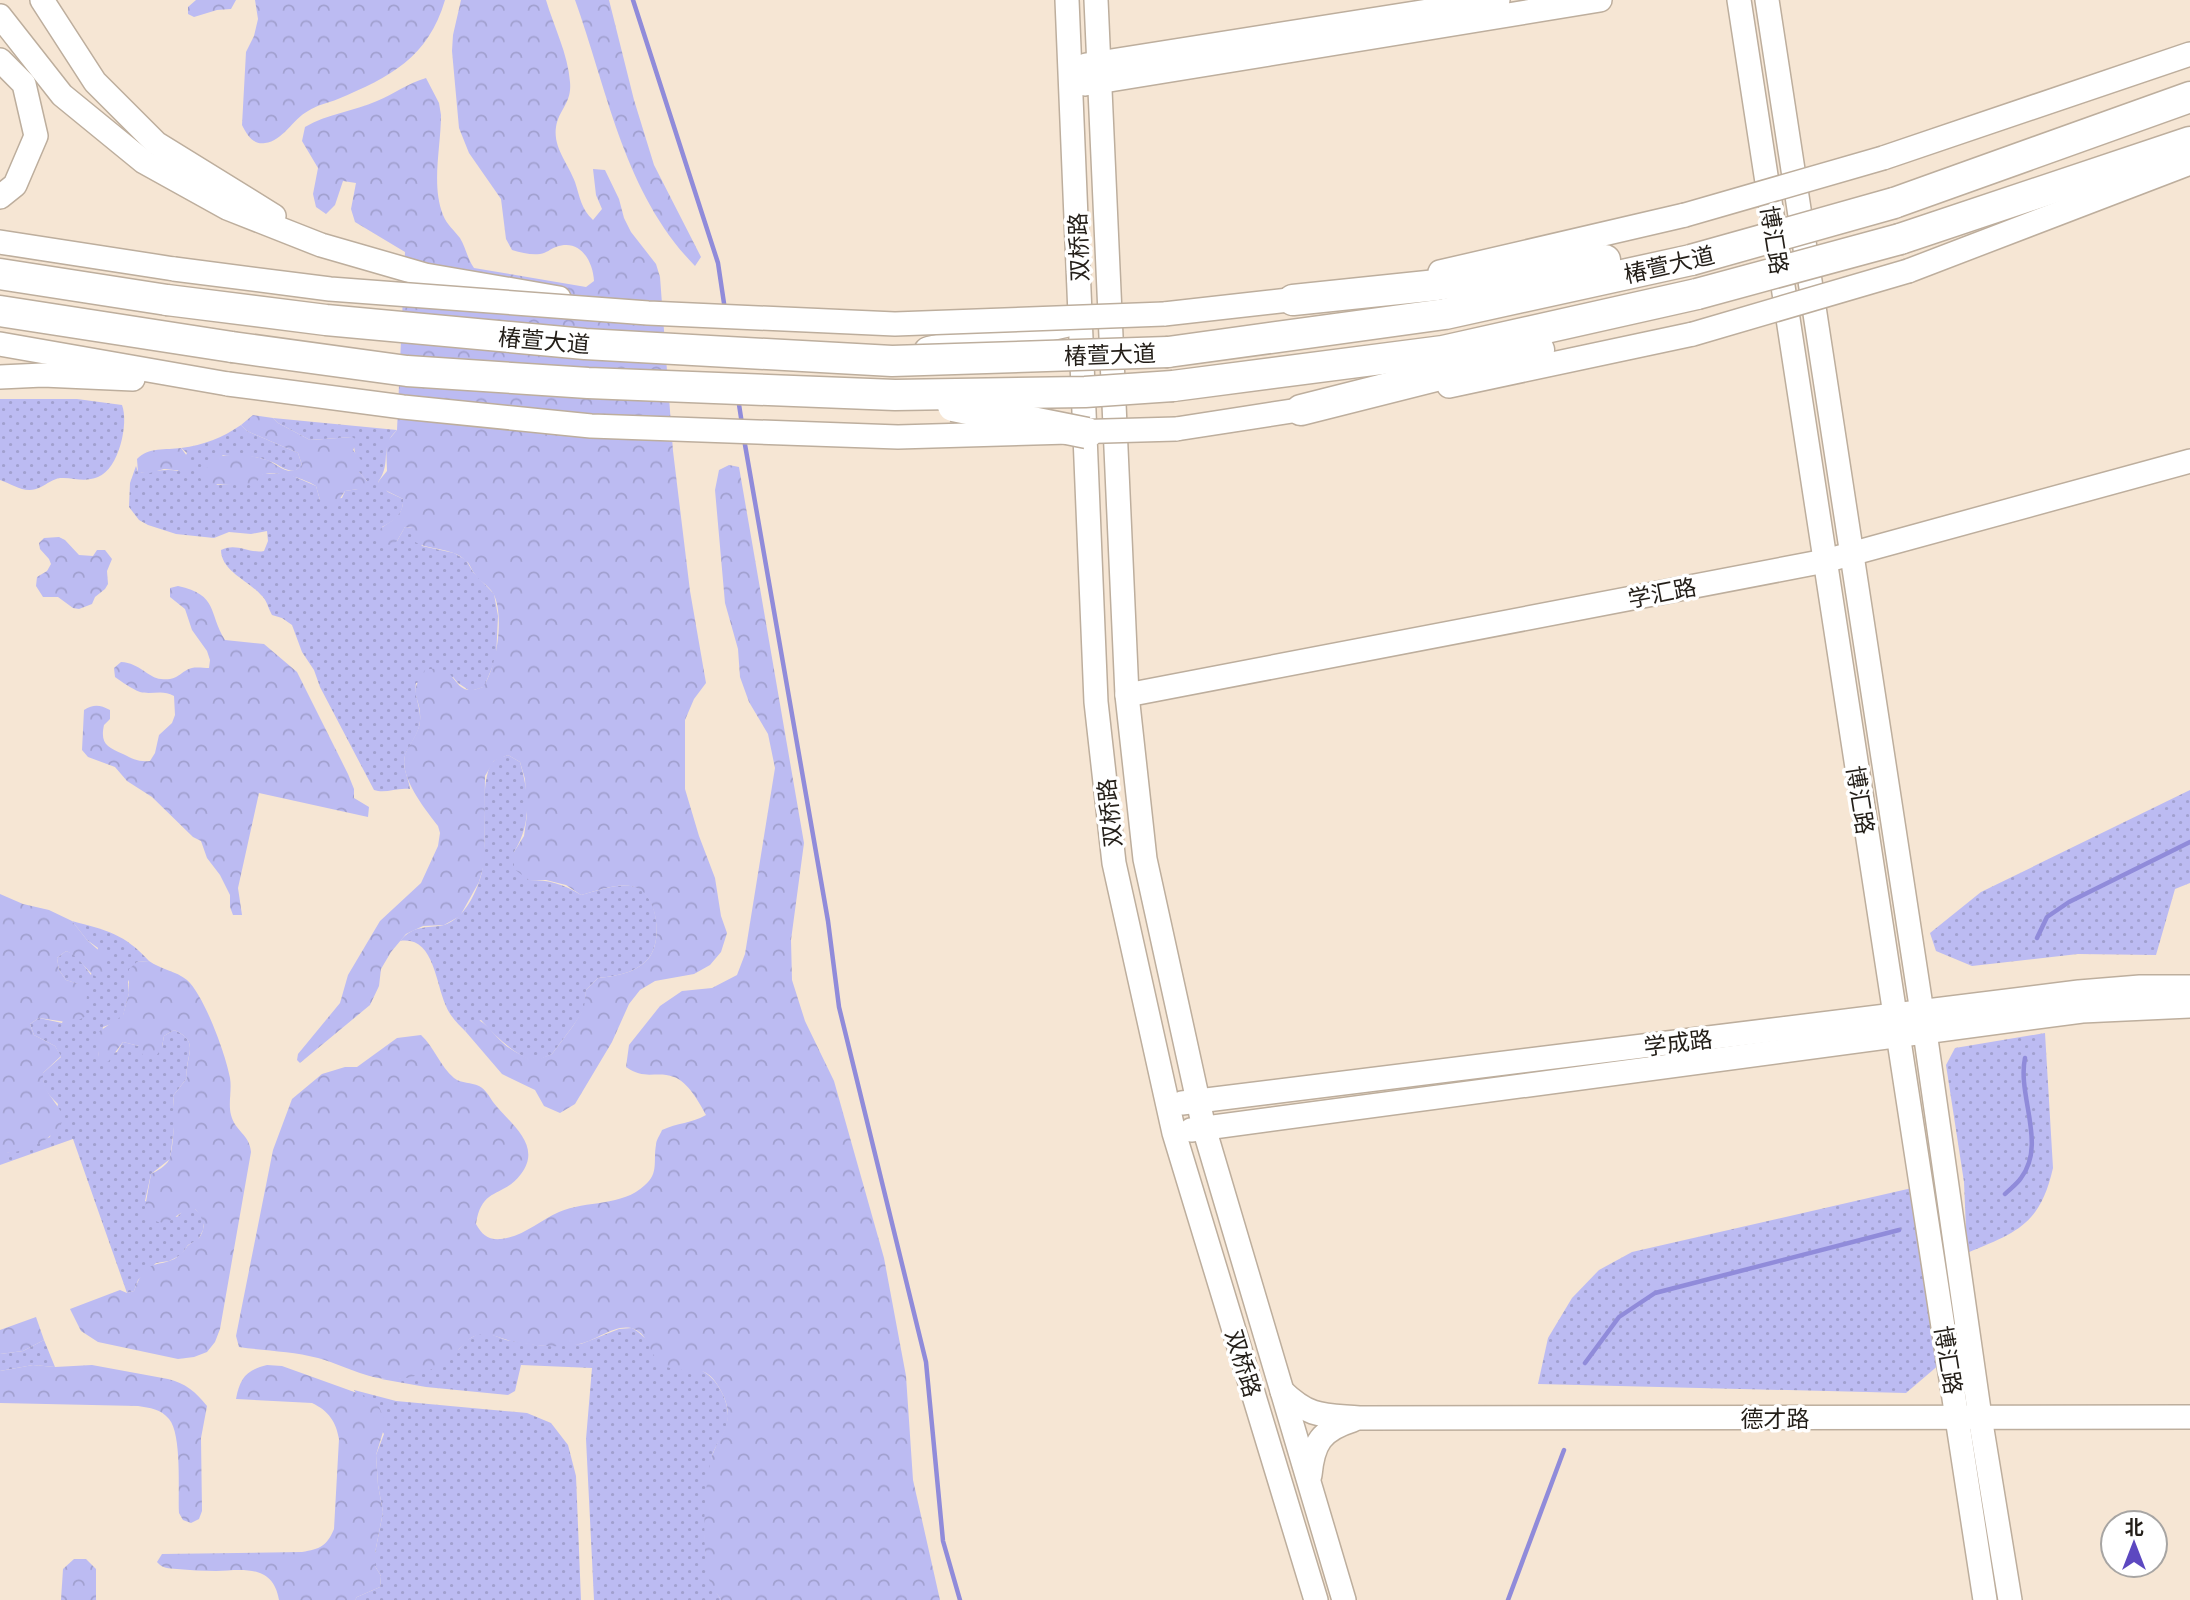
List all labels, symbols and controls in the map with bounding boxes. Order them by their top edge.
street label: 博汇路 [1754,203,1796,277]
street label: 双桥路 [1061,212,1095,282]
street label: 椿萱大道 [1621,238,1717,290]
street label: 椿萱大道 [497,320,591,360]
street label: 椿萱大道 [1063,336,1157,372]
street label: 学汇路 [1625,570,1699,614]
street label: 博汇路 [1840,763,1882,837]
street label: 双桥路 [1089,777,1129,849]
street label: 学成路 [1642,1022,1714,1062]
street label: 博汇路 [1928,1323,1970,1397]
street label: 双桥路 [1219,1325,1269,1401]
street label: 德才路 [1741,1402,1810,1434]
north arrow [2099,1509,2169,1579]
text: 北 [2124,1514,2144,1540]

